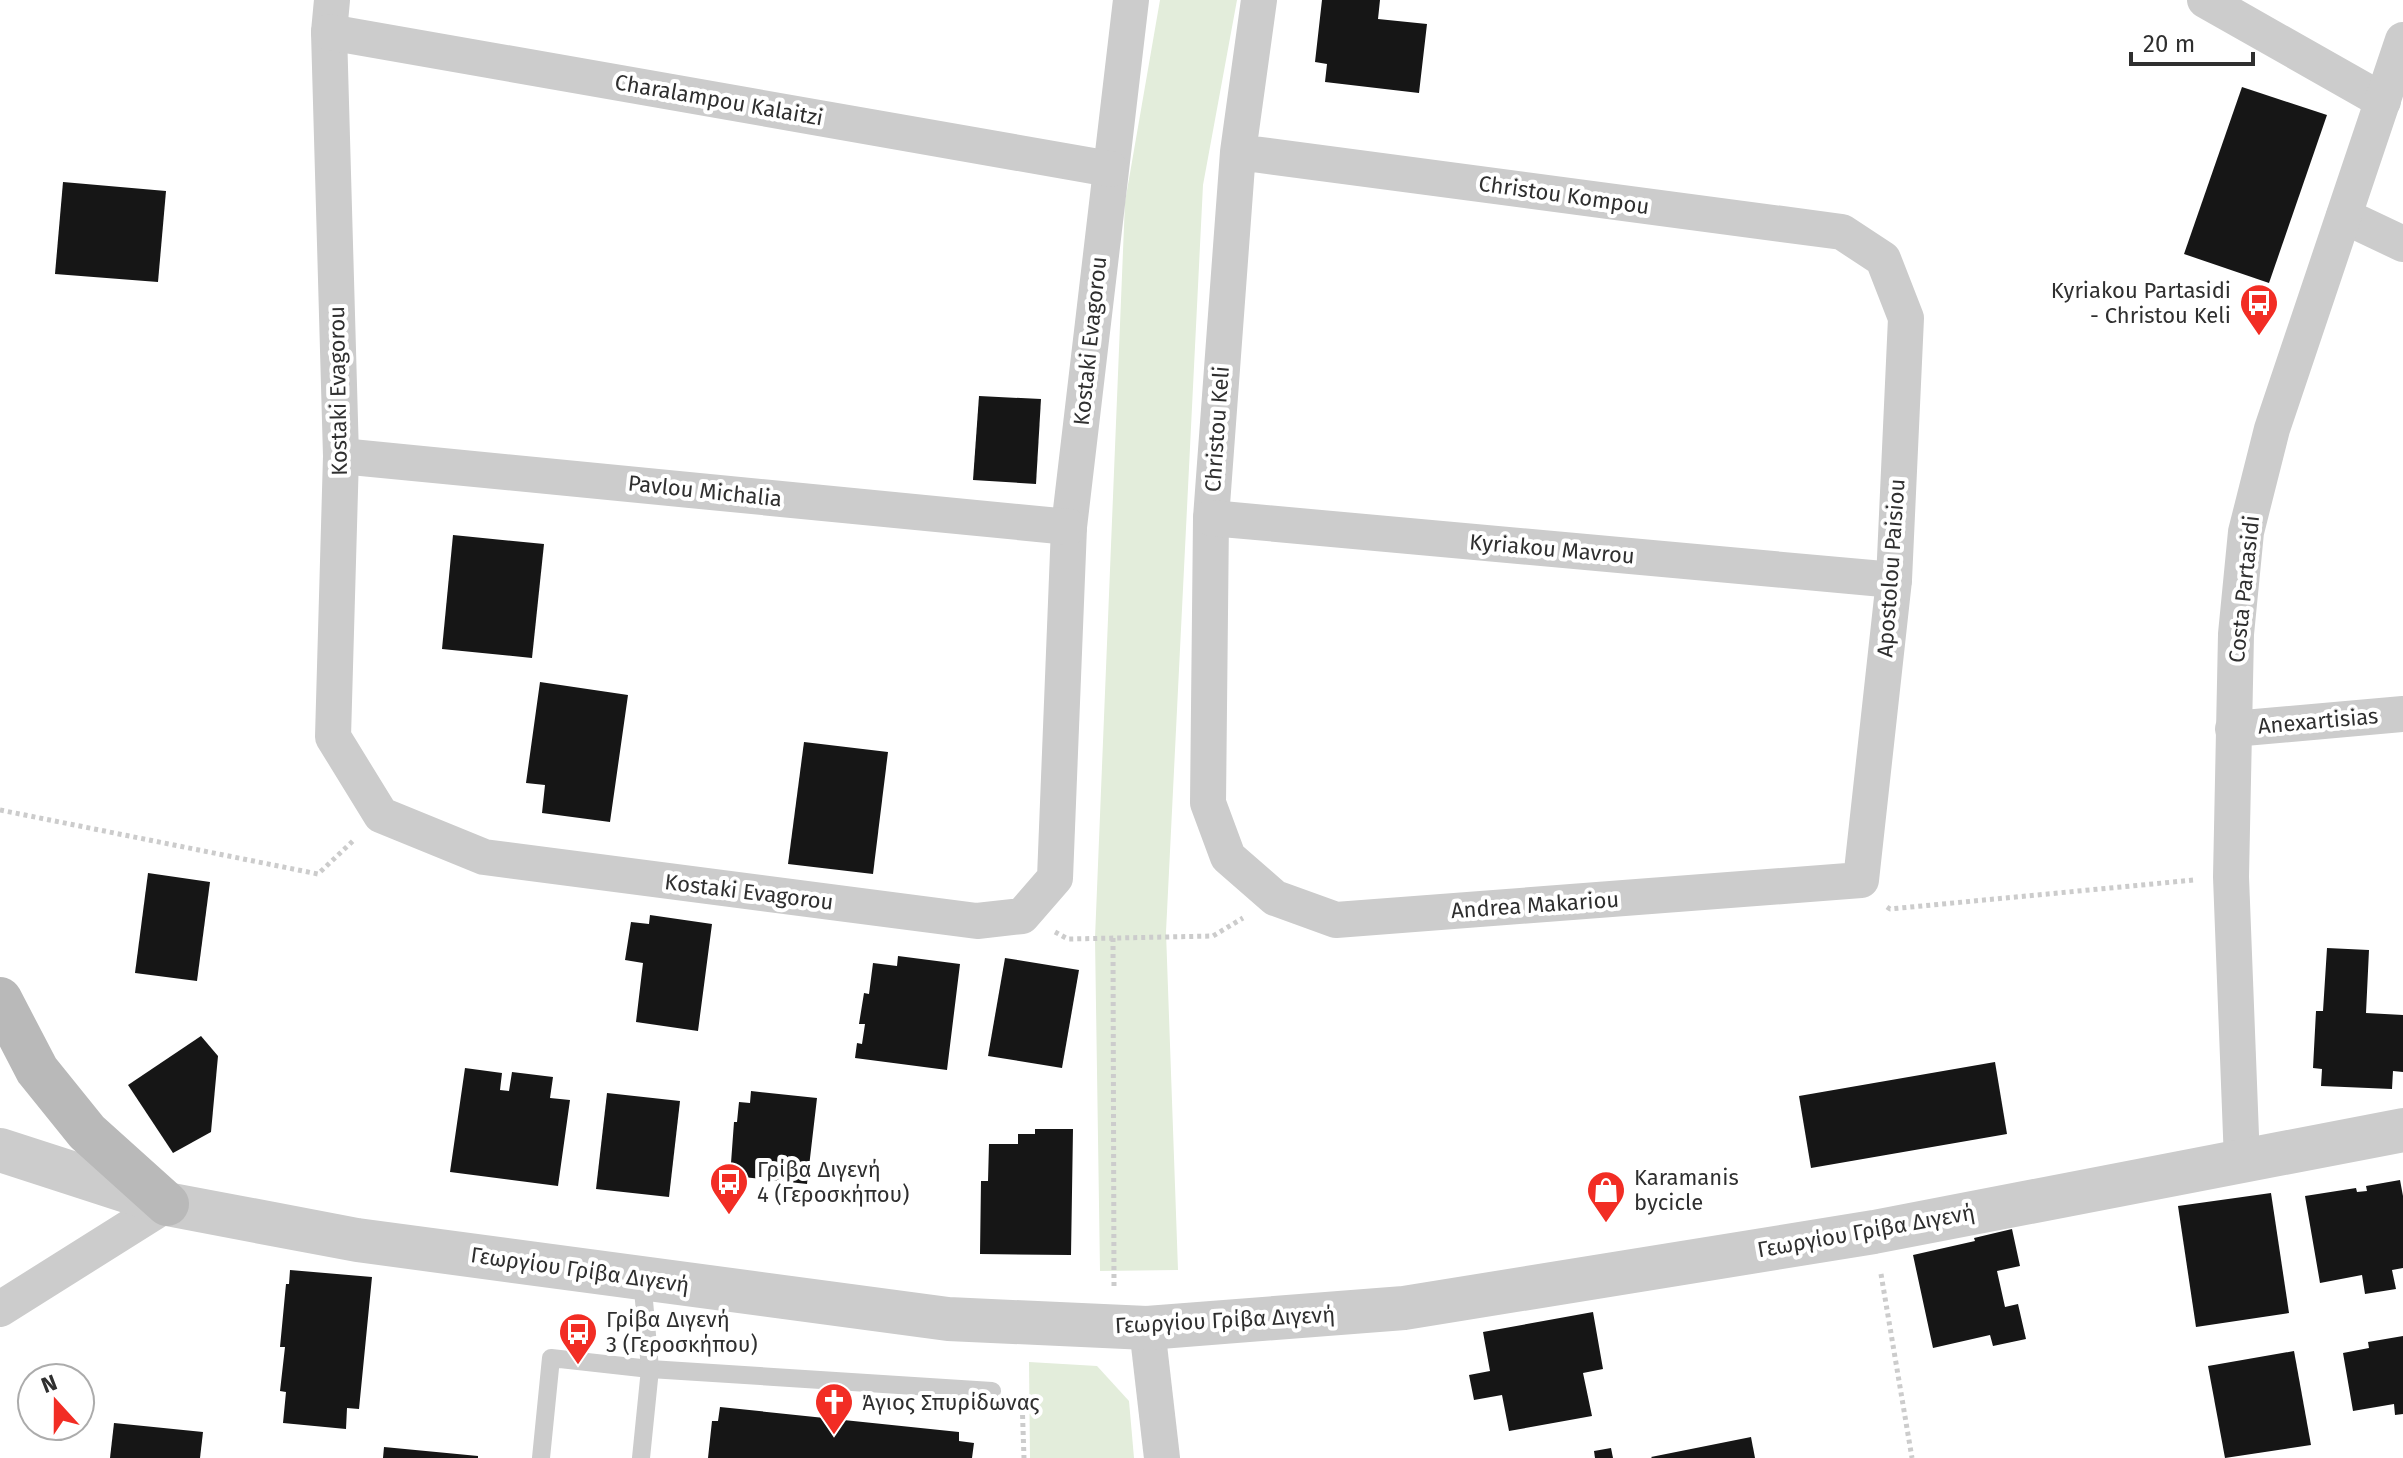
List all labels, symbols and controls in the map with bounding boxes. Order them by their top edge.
scale bar [2131,16,2253,66]
text: 20 m [2143,30,2195,58]
street label: Charalampou Kalaitzi [613,68,825,132]
street label: Christou Kompou [1477,170,1651,220]
street label: Kostaki Evagorou [1068,255,1112,427]
place label: Kyriakou Partasidi - Christou Keli [2051,277,2231,329]
bus stop icon: Kyriakou Partasidi - Christou Keli [2238,282,2280,337]
street label: Kostaki Evagorou [323,306,353,476]
street label: Christou Keli [1199,365,1235,493]
street label: Pavlou Michalia [627,469,783,513]
street label: Apostolou Paisiou [1871,478,1911,658]
street label: Costa Partasidi [2223,514,2265,664]
street label: Kyriakou Mavrou [1468,528,1636,570]
street label: Anexartisias [2257,702,2379,740]
street label: Kostaki Evagorou [663,868,835,916]
street label: Andrea Makariou [1450,886,1620,924]
place label: Γρίβα Διγενή 4 (Γεροσκήπου) [757,1156,909,1208]
bus stop icon: Γρίβα Διγενή 4 (Γεροσκήπου) [708,1161,750,1216]
place label: Karamanis bycicle [1634,1164,1739,1216]
shop icon: Karamanis bycicle [1585,1169,1627,1224]
street label: Γεωργίου Γρίβα Διγενή [1755,1199,1977,1263]
street label: Γεωργίου Γρίβα Διγενή [469,1241,691,1299]
street label: Γεωργίου Γρίβα Διγενή [1114,1301,1336,1339]
place label: Γρίβα Διγενή 3 (Γεροσκήπου) [606,1306,758,1358]
bus stop icon: Γρίβα Διγενή 3 (Γεροσκήπου) [557,1311,599,1366]
north arrow [16,1362,96,1442]
text: N [37,1369,61,1399]
church icon: Άγιος Σπυρίδωνας [813,1381,855,1436]
place label: Άγιος Σπυρίδωνας [862,1389,1040,1416]

